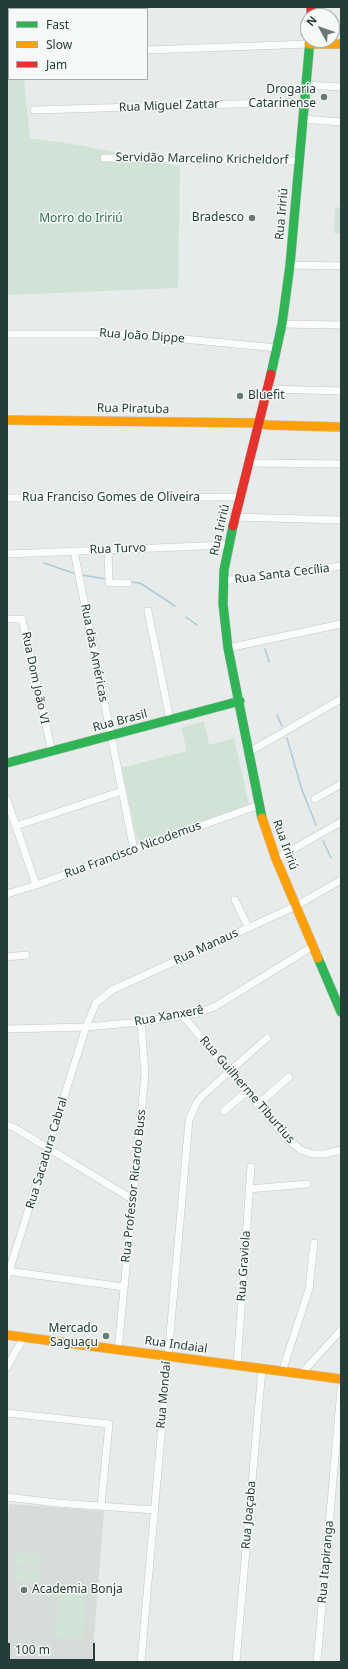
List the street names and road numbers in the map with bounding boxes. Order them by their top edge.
street label: Rua Miguel Zattar [119,97,219,115]
street label: Servidão Marcelino Kricheldorf [115,150,289,168]
street label: Rua Iririú [273,187,291,241]
street label: Rua João Dippe [99,326,185,346]
street label: Rua Piratuba [97,401,169,417]
street label: Rua Franciso Gomes de Oliveira [22,491,200,505]
street label: Rua Iririú [207,503,233,557]
street label: Rua Turvo [89,541,147,557]
street label: Rua Santa Cecília [234,561,330,587]
street label: Rua das Américas [77,603,111,703]
street label: Rua Dom João VI [18,631,52,725]
street label: Rua Brasil [91,707,149,735]
street label: Rua Iririú [269,818,301,872]
street label: Rua Francisco Nicodemus [63,819,203,881]
street label: Rua Manaus [171,926,241,968]
street label: Rua Xanxerê [133,1003,205,1029]
street label: Rua Guilherme Tiburtius [196,1033,298,1147]
street label: Rua Sacadura Cabral [23,1095,71,1211]
street label: Rua Professor Ricardo Buss [119,1109,149,1263]
street label: Rua Graviola [234,1230,254,1302]
street label: Rua Indaial [144,1333,208,1357]
street label: Rua Mondaí [154,1361,174,1429]
street label: Rua Joaçaba [239,1480,259,1550]
street label: Rua Itapiranga [315,1520,337,1604]

